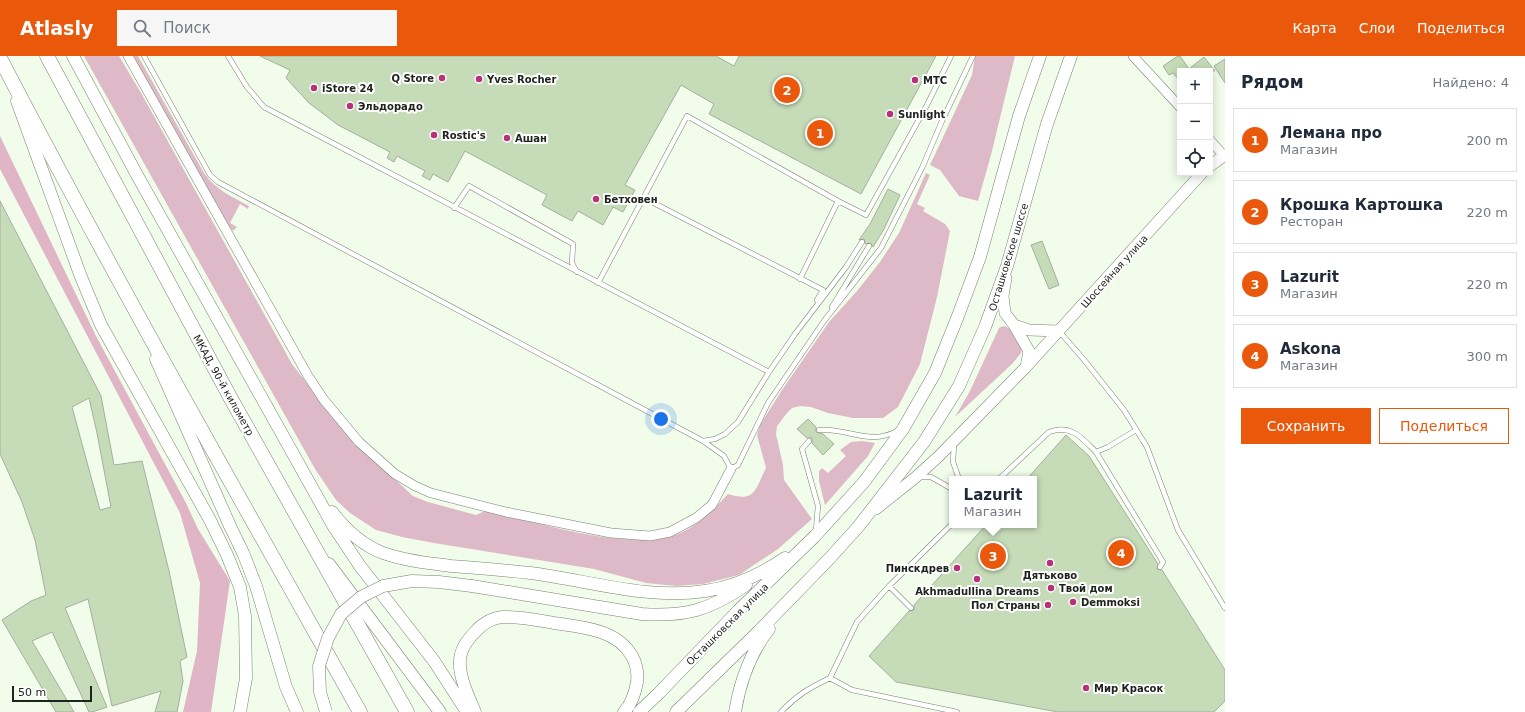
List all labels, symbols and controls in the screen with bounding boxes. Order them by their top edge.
search box [117,10,397,46]
text: Atlasly [20,17,93,39]
icon: search [131,17,153,39]
text: Поиск [163,19,211,37]
text: Карта [1293,20,1337,36]
text: Слои [1359,20,1395,36]
text: Поделиться [1417,20,1505,36]
map controls [1177,68,1213,176]
button: + [1177,68,1213,104]
text: Рядом [1241,72,1304,92]
place label: Q Store [391,73,434,84]
marker: Q Store [437,73,447,83]
marker: Yves Rocher [474,74,484,84]
place label: Yves Rocher [486,74,556,85]
pin: 2 [774,75,800,105]
marker: МТС [910,75,920,85]
place label: МТС [923,75,947,86]
text: Найдено: 4 [1433,75,1509,90]
marker: iStore 24 [309,83,319,93]
place label: iStore 24 [322,83,373,94]
marker: Эльдорадо [345,101,355,111]
place label: Эльдорадо [358,101,423,112]
button: − [1177,104,1213,140]
marker: Sunlight [885,109,895,119]
place label: Sunlight [898,109,946,120]
pin: 1 [807,118,833,148]
text: Лемана про [1280,124,1382,142]
marker: Rostic's [429,130,439,140]
place label: Rostic's [442,130,486,141]
marker: Ашан [502,133,512,143]
place label: Ашан [515,133,547,144]
text: 1 [1250,133,1260,148]
text: 200 m [1466,133,1508,148]
button: locate [1177,140,1213,176]
text: Магазин [1280,142,1338,157]
marker: Бетховен [591,194,601,204]
place label: Бетховен [604,194,658,205]
text: Крошка Картошка [1280,196,1443,214]
street label: Осташковское шоссе [987,202,1030,312]
text: 2 [1250,205,1260,220]
text: 220 m [1466,205,1508,220]
text: Ресторан [1280,214,1343,229]
street label: Шоссейная улица [1079,233,1150,310]
text: Lazurit [1280,268,1339,286]
text: 3 [1250,277,1260,292]
text: 220 m [1466,277,1508,292]
text: Магазин [1280,286,1338,301]
street label: МКАД, 90-й километр [191,333,256,438]
text: Askona [1280,340,1341,358]
text: 4 [1250,349,1260,364]
text: 300 m [1466,349,1508,364]
text: Магазин [1280,358,1338,373]
button: Сохранить [1241,408,1371,444]
button: Поделиться [1379,408,1509,444]
your location [651,409,671,429]
popup [949,476,1037,528]
text: Lazurit [964,486,1022,504]
text: Магазин [964,504,1021,519]
pin: 4 [1108,538,1134,568]
pin: 3 [980,541,1006,571]
marker: Дятьково [1045,558,1055,568]
place label: Пинскдрев [886,563,949,574]
marker: Пинскдрев [952,563,962,573]
place label: Дятьково [1023,570,1077,581]
marker: Akhmadullina Dreams [972,574,982,584]
street label: Осташковская улица [684,581,771,668]
marker: Твой дом [1046,583,1056,593]
place label: Твой дом [1059,583,1113,594]
place label: Akhmadullina Dreams [915,586,1039,597]
marker: Demmoksi [1068,597,1078,607]
place label: Demmoksi [1081,597,1140,608]
place label: Пол Страны [971,600,1040,611]
marker: Пол Страны [1043,600,1053,610]
marker: Мир Красок [1081,683,1091,693]
place label: Мир Красок [1094,683,1163,694]
scale bar [12,684,92,703]
text: 50 m [18,686,46,699]

